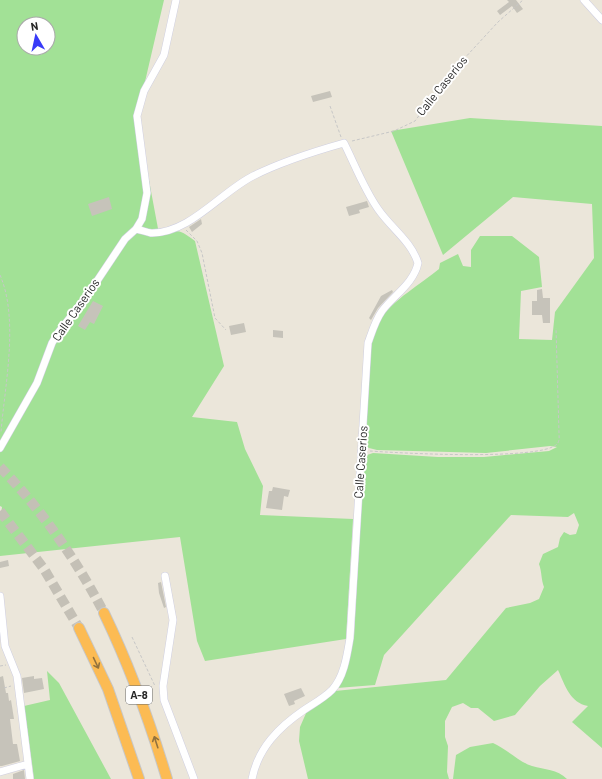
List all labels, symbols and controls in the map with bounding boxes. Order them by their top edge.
north arrow [16,16,56,56]
text: N [30,19,39,33]
street label: Calle Caserios [413,52,470,118]
street label: Calle Caserios [49,275,102,343]
street label: Calle Caserios [350,425,370,499]
one-way arrow [93,657,100,669]
road number: A-8 [126,686,152,704]
one-way arrow [152,735,159,748]

